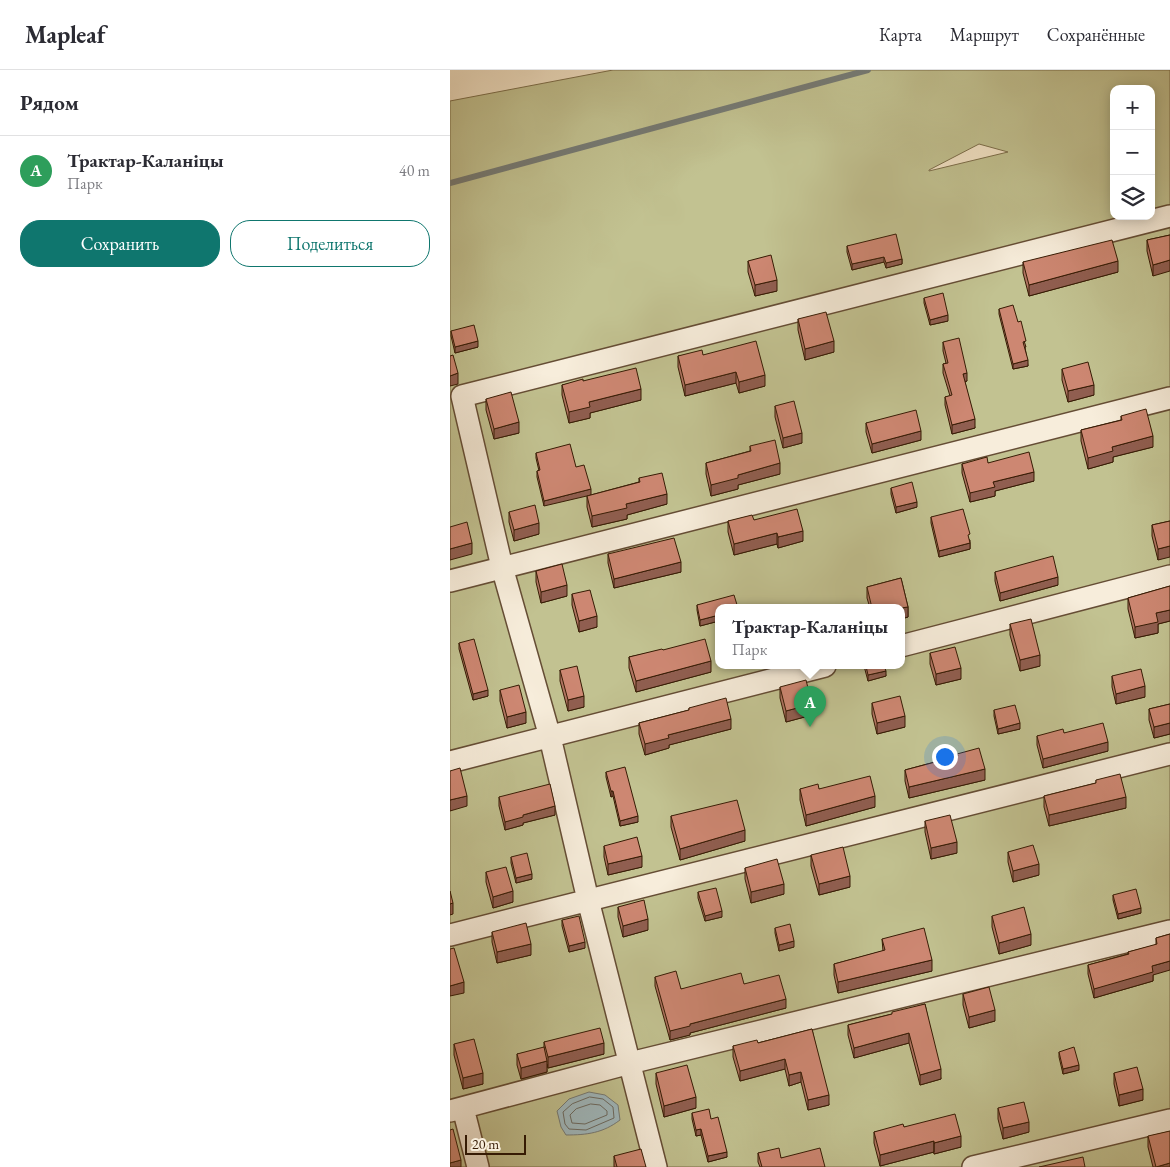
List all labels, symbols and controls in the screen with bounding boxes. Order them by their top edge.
text: Mapleaf [25,19,106,50]
text: Карта [879,23,922,46]
text: Маршрут [950,23,1019,46]
text: Сохранённые [1047,23,1145,46]
map controls [1110,85,1155,220]
button: + [1110,85,1155,130]
text: Рядом [20,89,79,116]
button: − [1110,130,1155,175]
text: Трактар-Каланіцы [67,148,224,173]
text: A [30,160,42,181]
text: 40 m [399,160,430,181]
text: Парк [67,173,103,194]
button: layers [1110,175,1155,220]
button: Сохранить [20,220,220,267]
button: Поделиться [230,220,430,267]
popup [715,604,905,669]
text: Трактар-Каланіцы [732,614,888,639]
text: Парк [732,639,767,660]
pin: A [794,686,826,727]
your location [932,744,958,770]
scale bar [465,1132,526,1155]
text: 20 m [472,1135,499,1153]

